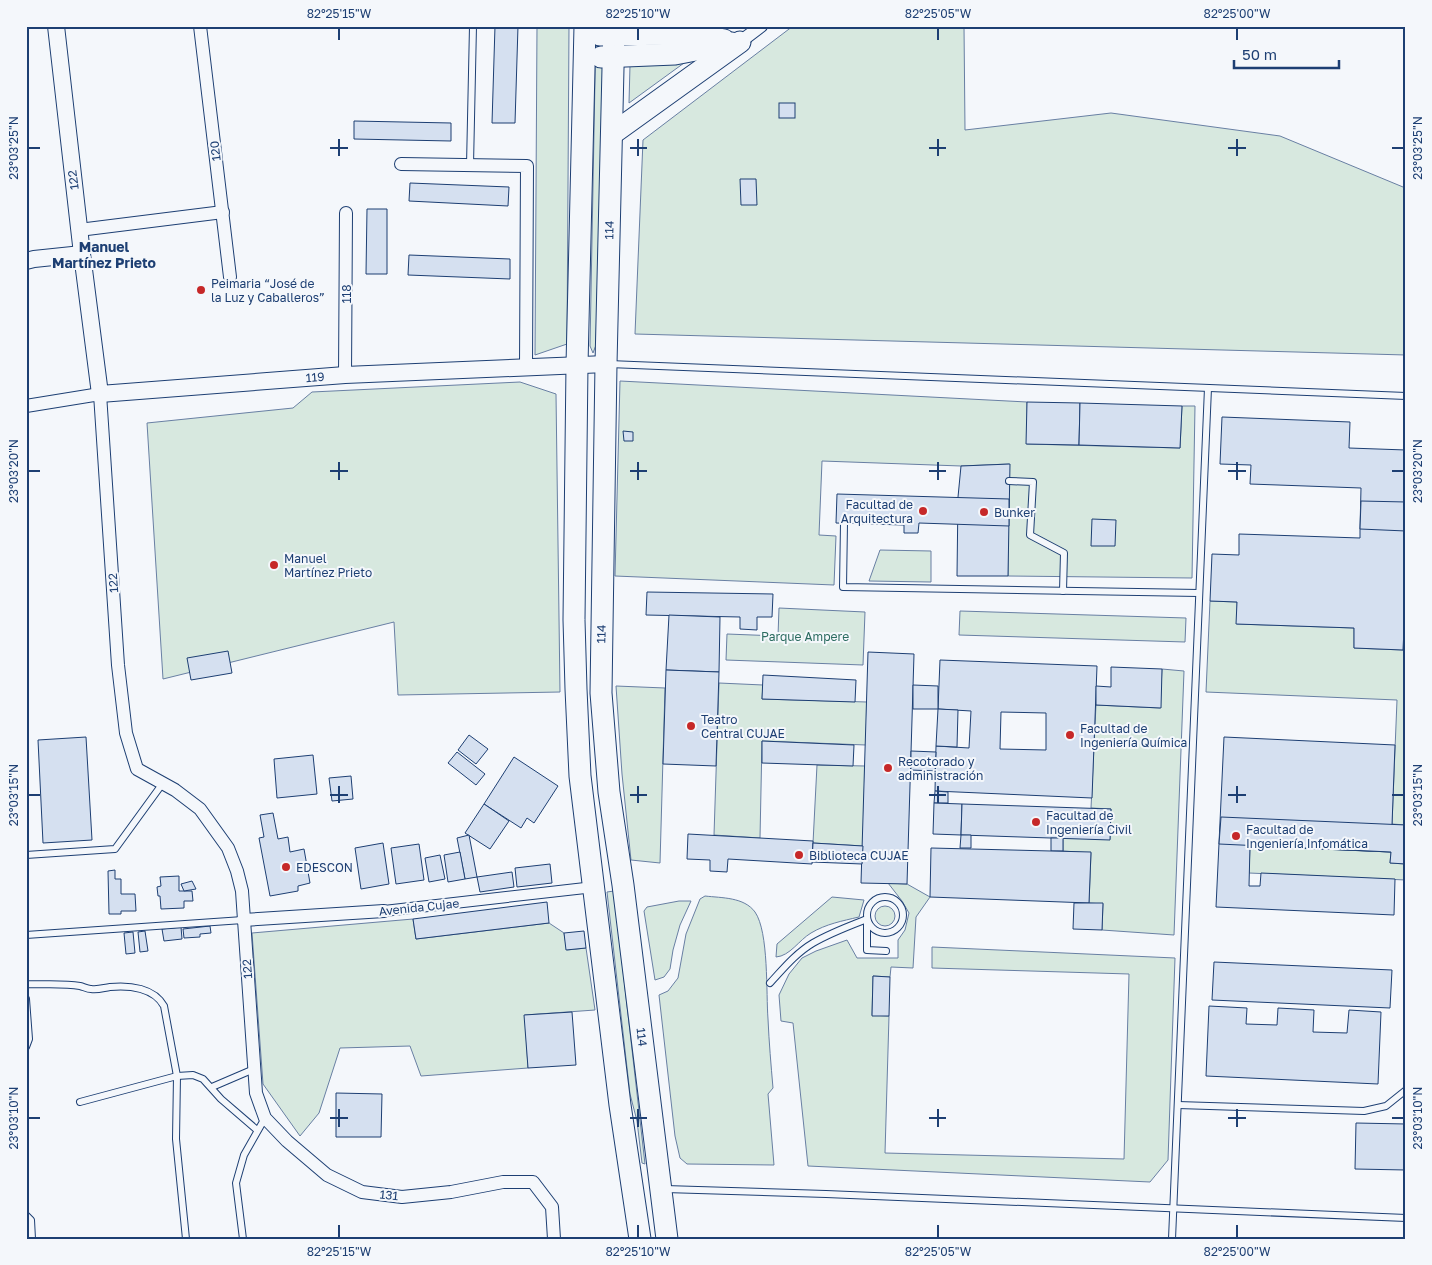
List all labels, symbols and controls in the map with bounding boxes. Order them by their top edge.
text: 82°25'15"W [307,6,372,21]
text: 82°25'10"W [605,6,671,21]
text: 82°25'05"W [905,6,972,21]
text: 82°25'00"W [1204,6,1271,21]
scale bar [1234,38,1340,70]
text: 50 m [1242,45,1277,63]
text: 23°03'25"N [6,116,21,180]
text: 23°03'25"N [1410,116,1425,180]
street label: 120 [206,140,224,162]
street label: 122 [64,169,82,191]
street label: 114 [601,220,617,240]
district label: Manuel Martínez Prieto [52,238,156,271]
place label: Peimaria “José de la Luz y Caballeros” [211,276,325,305]
marker: Peimaria “José de la Luz y Caballeros” [195,284,207,296]
street label: 118 [339,285,354,303]
street label: 119 [305,369,325,385]
text: 23°03'20"N [6,439,21,503]
text: 23°03'20"N [1410,439,1425,503]
place label: Facultad de Arquitectura [841,497,913,526]
marker: Facultad de Arquitectura [917,505,929,517]
place label: Bunker [994,505,1035,520]
marker: Bunker [978,506,990,518]
place label: Manuel Martínez Prieto [284,551,372,580]
marker: Manuel Martínez Prieto [268,559,280,571]
street label: 122 [105,573,121,593]
street label: 114 [593,624,609,644]
park label: Parque Ampere [761,629,849,644]
place label: Teatro Central CUJAE [701,712,785,741]
marker: Teatro Central CUJAE [685,720,697,732]
place label: Facultad de Ingeniería Química [1080,721,1187,750]
marker: Facultad de Ingeniería Química [1064,729,1076,741]
place label: Recotorado y administración [898,754,983,783]
marker: Recotorado y administración [882,762,894,774]
text: 23°03'15"N [6,764,21,826]
text: 23°03'15"N [1410,764,1425,826]
place label: Facultad de Ingeniería Civil [1046,808,1132,837]
marker: Facultad de Ingeniería Civil [1030,816,1042,828]
place label: Facultad de Ingeniería Infomática [1246,822,1368,851]
marker: Facultad de Ingeniería Infomática [1230,830,1242,842]
place label: Biblioteca CUJAE [809,848,909,863]
marker: Biblioteca CUJAE [793,849,805,861]
place label: EDESCON [296,860,353,875]
marker: EDESCON [280,861,292,873]
street label: Avenida Cujae [378,895,460,919]
street label: 122 [239,959,255,979]
street label: 114 [633,1027,651,1047]
text: 23°03'10"N [6,1087,21,1149]
text: 23°03'10"N [1410,1087,1425,1149]
street label: 131 [379,1187,399,1203]
text: 82°25'15"W [307,1244,372,1259]
text: 82°25'10"W [605,1244,671,1259]
text: 82°25'05"W [905,1244,972,1259]
text: 82°25'00"W [1204,1244,1271,1259]

